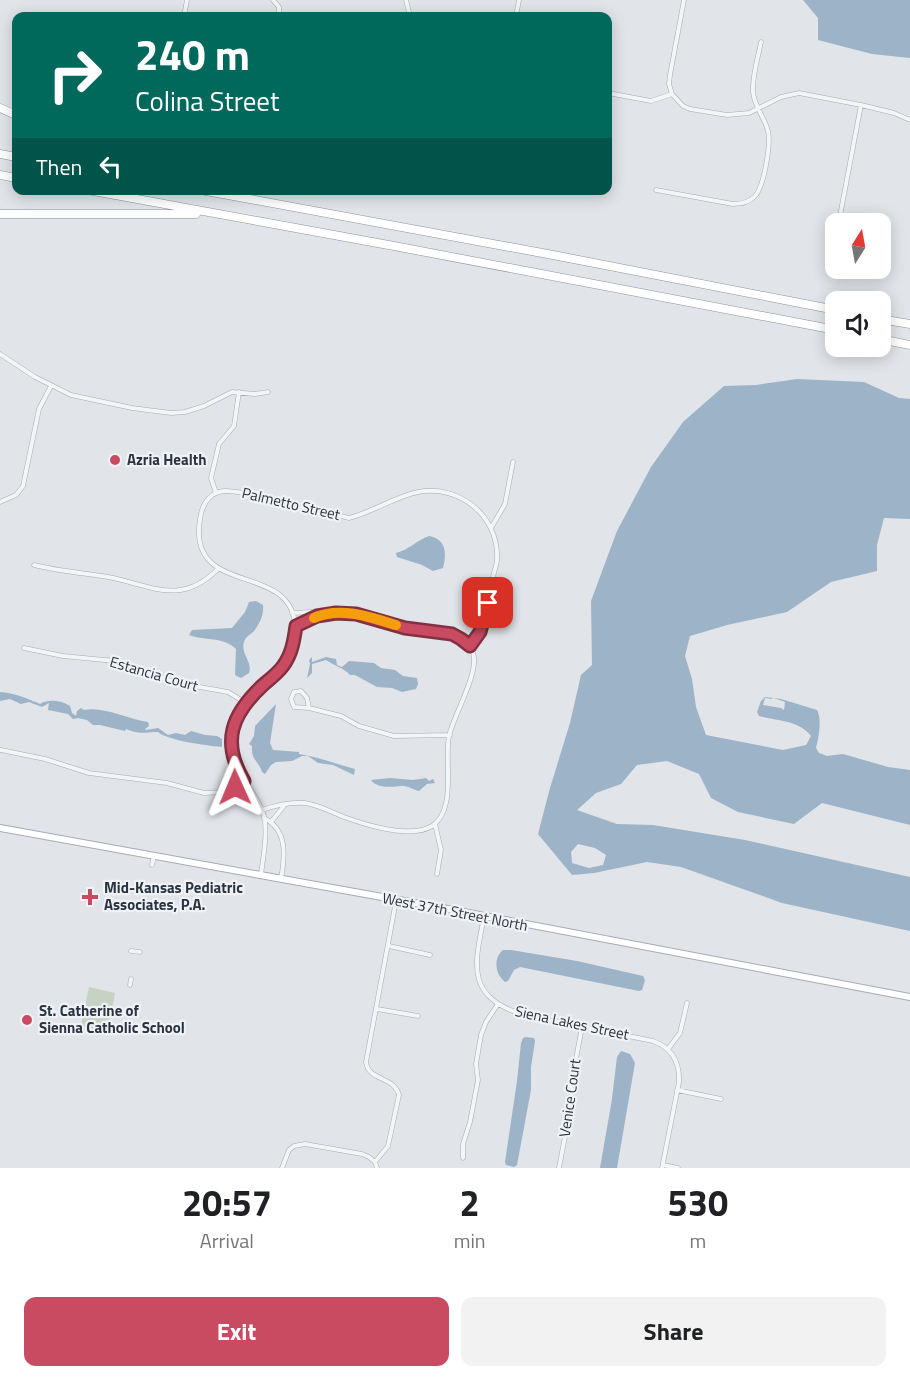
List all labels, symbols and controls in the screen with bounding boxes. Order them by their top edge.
text: 240 m [135,22,250,86]
icon: right [36,36,114,114]
text: Colina Street [135,80,279,121]
text: Then [36,150,82,184]
icon: left [94,150,127,183]
north arrow [825,213,891,279]
map controls [825,213,891,357]
button: sound [825,291,891,357]
place label: Azria Health [127,448,206,471]
marker: Azria Health [108,453,122,467]
street label: Palmetto Street [240,481,343,526]
pin [462,577,513,628]
icon: arrive [471,586,504,619]
street label: Estancia Court [107,650,202,697]
position arrow [203,755,267,819]
place label: Mid-Kansas Pediatric Associates, P.A. [104,876,243,916]
street label: West 37th Street North [380,886,530,937]
marker: Mid-Kansas Pediatric Associates, P.A. [81,888,99,906]
place label: St. Catherine of Sienna Catholic School [39,999,185,1039]
street label: Siena Lakes Street [513,999,632,1046]
marker: St. Catherine of Sienna Catholic School [20,1013,34,1027]
street label: Venice Court [553,1057,586,1139]
text: 20:57 [182,1175,272,1230]
text: 2 [460,1175,480,1230]
text: 530 [668,1175,728,1230]
text: Arrival [200,1225,254,1256]
text: min [454,1225,486,1256]
text: m [689,1225,706,1256]
button: Exit [24,1297,449,1366]
button: Share [461,1297,886,1366]

